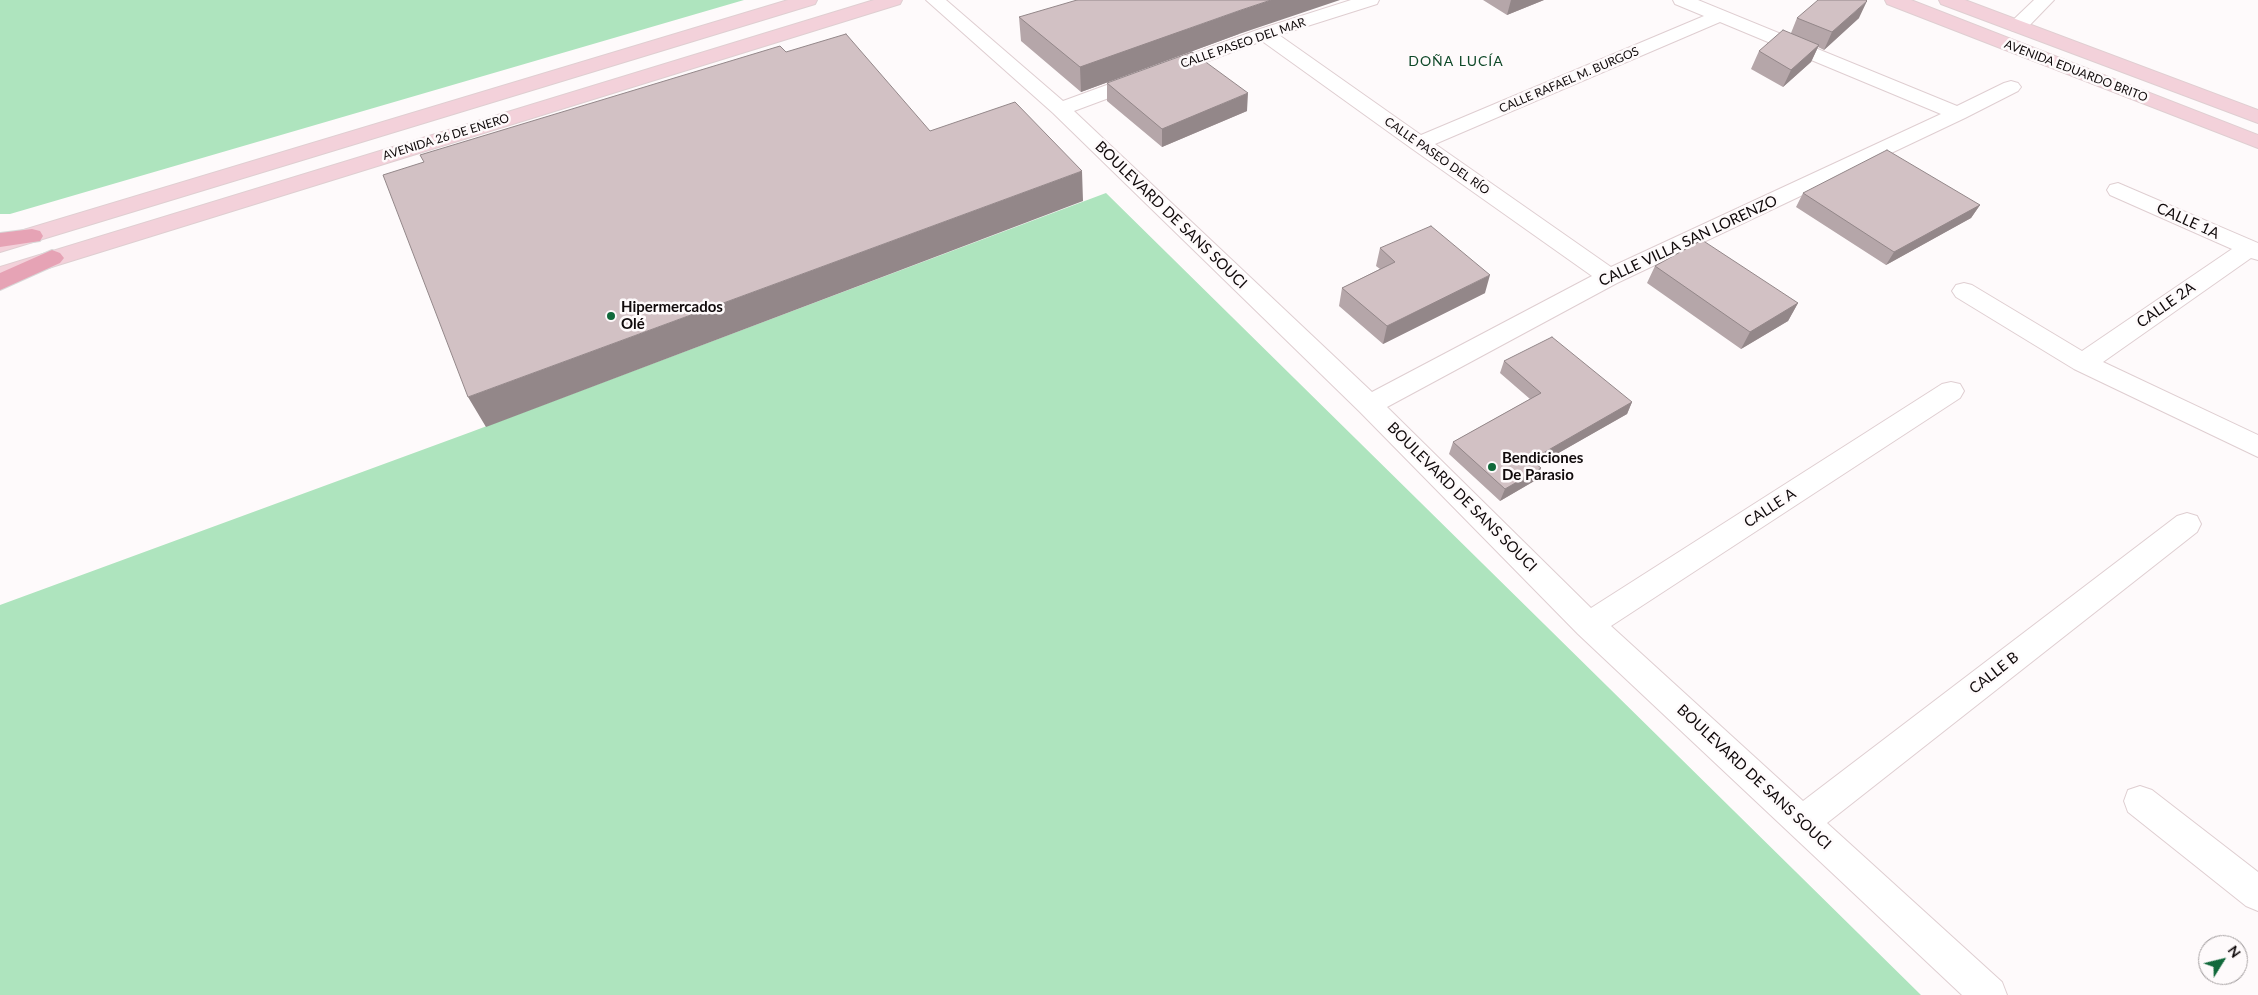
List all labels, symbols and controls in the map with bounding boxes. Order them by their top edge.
street label: CALLE PASEO DEL MAR [1179,15,1307,71]
street label: AVENIDA EDUARDO BRITO [2002,37,2150,105]
street label: CALLE RAFAEL M. BURGOS [1497,44,1641,116]
district label: DOÑA LUCÍA [1407,53,1505,69]
street label: AVENIDA 26 DE ENERO [381,111,511,163]
street label: CALLE PASEO DEL RÍO [1382,114,1492,198]
street label: BOULEVARD DE SANS SOUCI [1091,138,1251,292]
street label: CALLE VILLA SAN LORENZO [1596,192,1780,290]
street label: CALLE 1A [2154,199,2222,243]
street label: CALLE 2A [2133,278,2199,332]
place label: Hipermercados Olé [621,298,723,333]
marker: Hipermercados Olé [605,310,617,322]
street label: BOULEVARD DE SANS SOUCI [1383,418,1541,576]
place label: Bendiciones De Parasio [1502,449,1583,484]
marker: Bendiciones De Parasio [1486,461,1498,473]
street label: CALLE A [1741,485,1799,531]
street label: CALLE B [1966,648,2022,698]
street label: BOULEVARD DE SANS SOUCI [1673,701,1835,853]
north arrow [2198,935,2248,985]
text: N [2225,942,2245,961]

